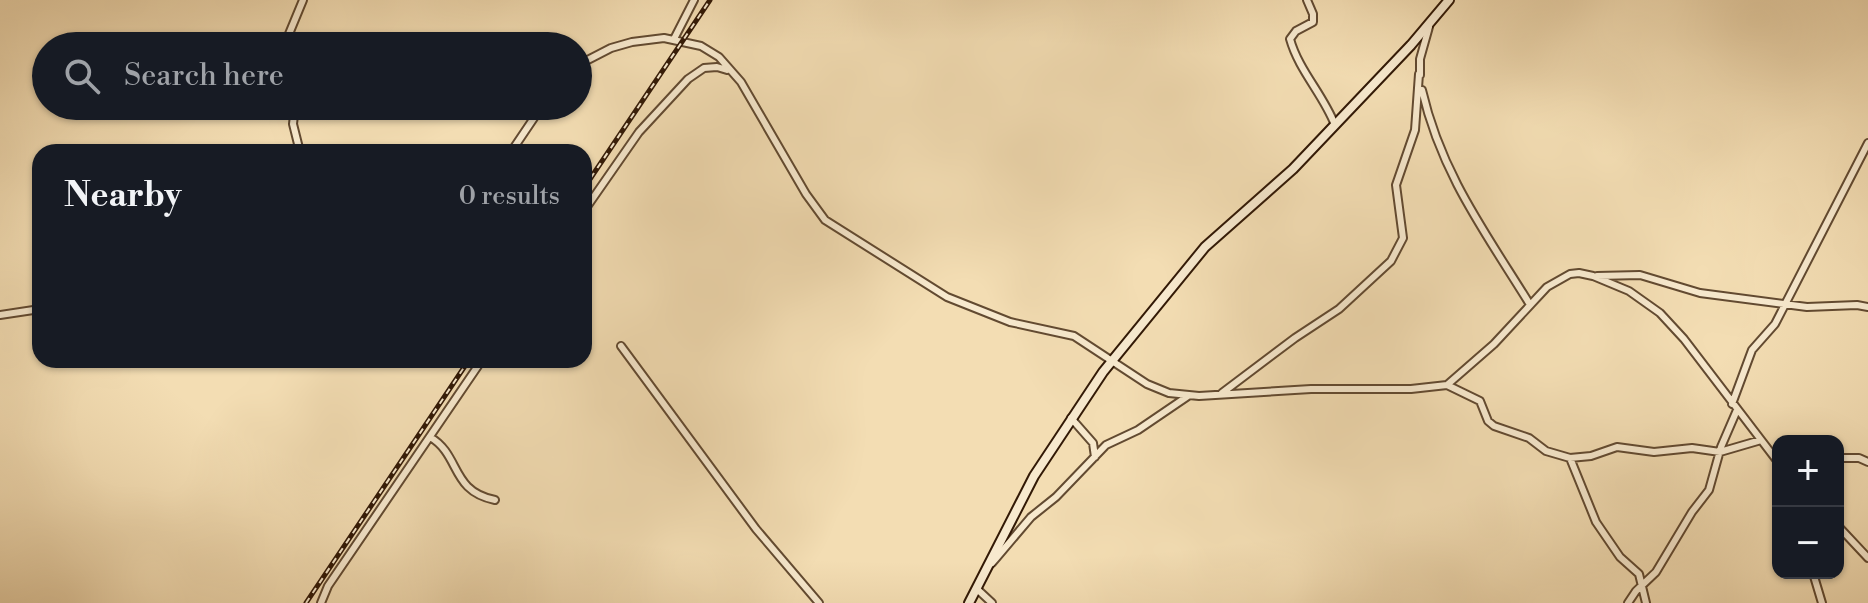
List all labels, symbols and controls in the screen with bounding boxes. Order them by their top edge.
search box [32,32,592,120]
icon: search [60,54,104,98]
text: Search here [124,57,284,95]
text: Nearby [64,175,182,217]
text: 0 results [459,180,560,212]
map controls [1772,435,1844,579]
button: + [1772,435,1844,507]
button: − [1772,507,1844,579]

